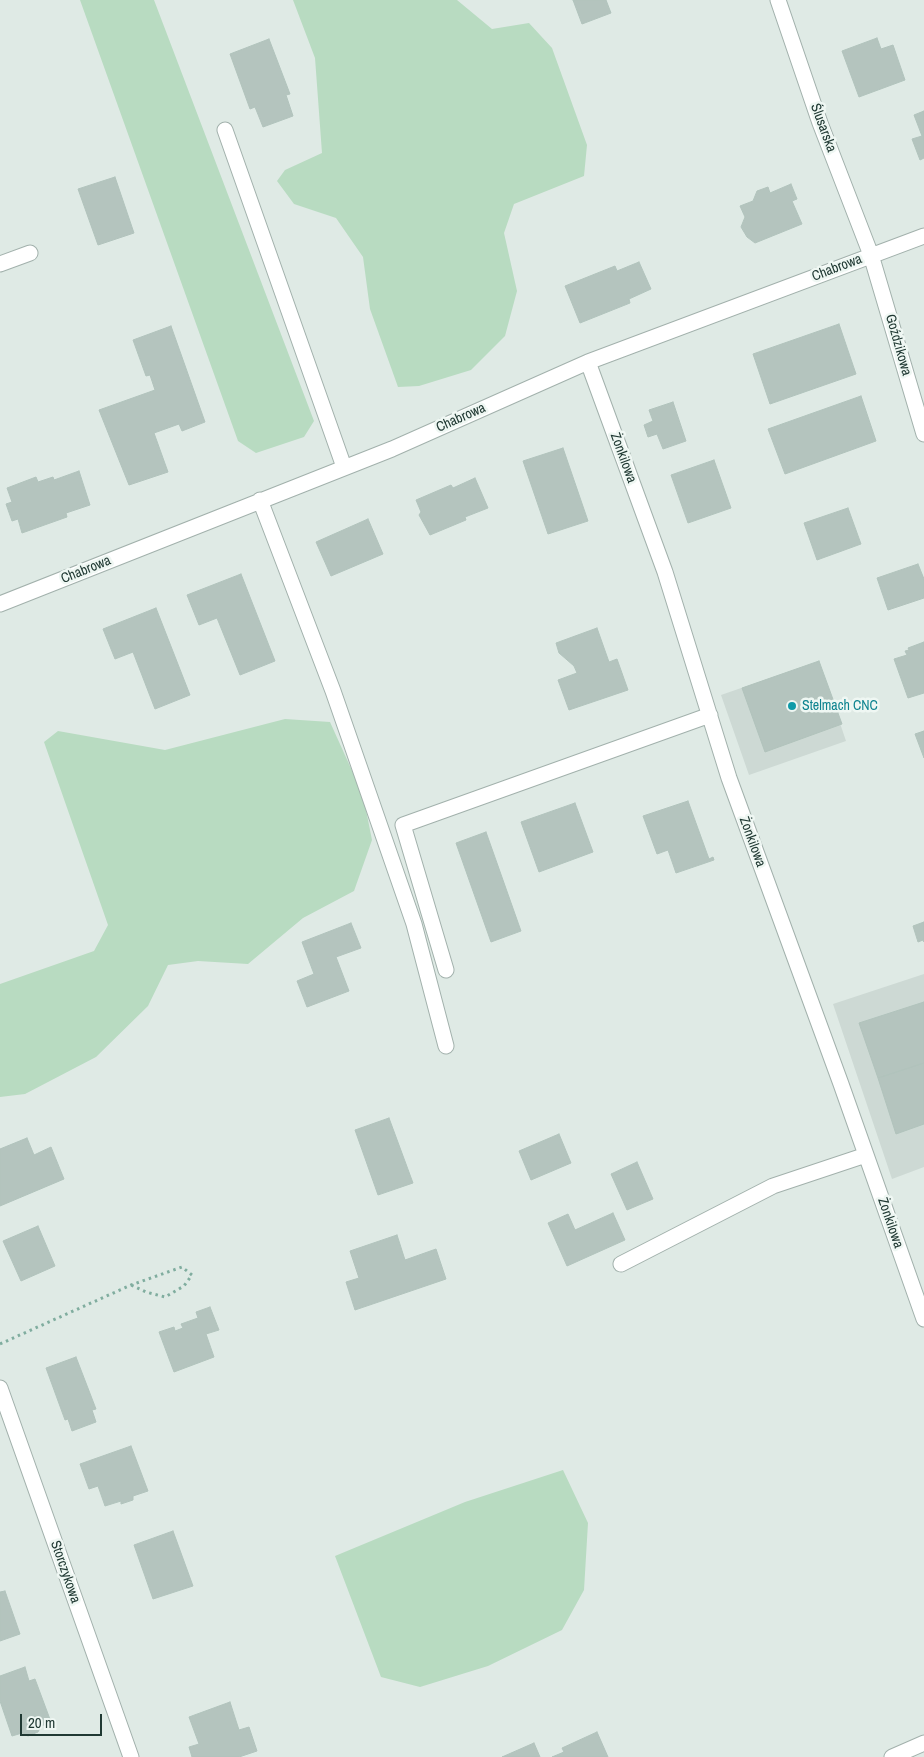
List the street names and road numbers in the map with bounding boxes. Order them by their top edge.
street label: Ślusarska [806,101,840,155]
street label: Chabrowa [810,251,864,285]
street label: Goździkowa [881,312,915,378]
street label: Chabrowa [434,400,488,436]
street label: Żonkilowa [606,431,640,485]
street label: Chabrowa [59,552,113,588]
street label: Żonkilowa [735,815,769,869]
street label: Żonkilowa [874,1196,906,1250]
street label: Storczykowa [46,1539,84,1605]

